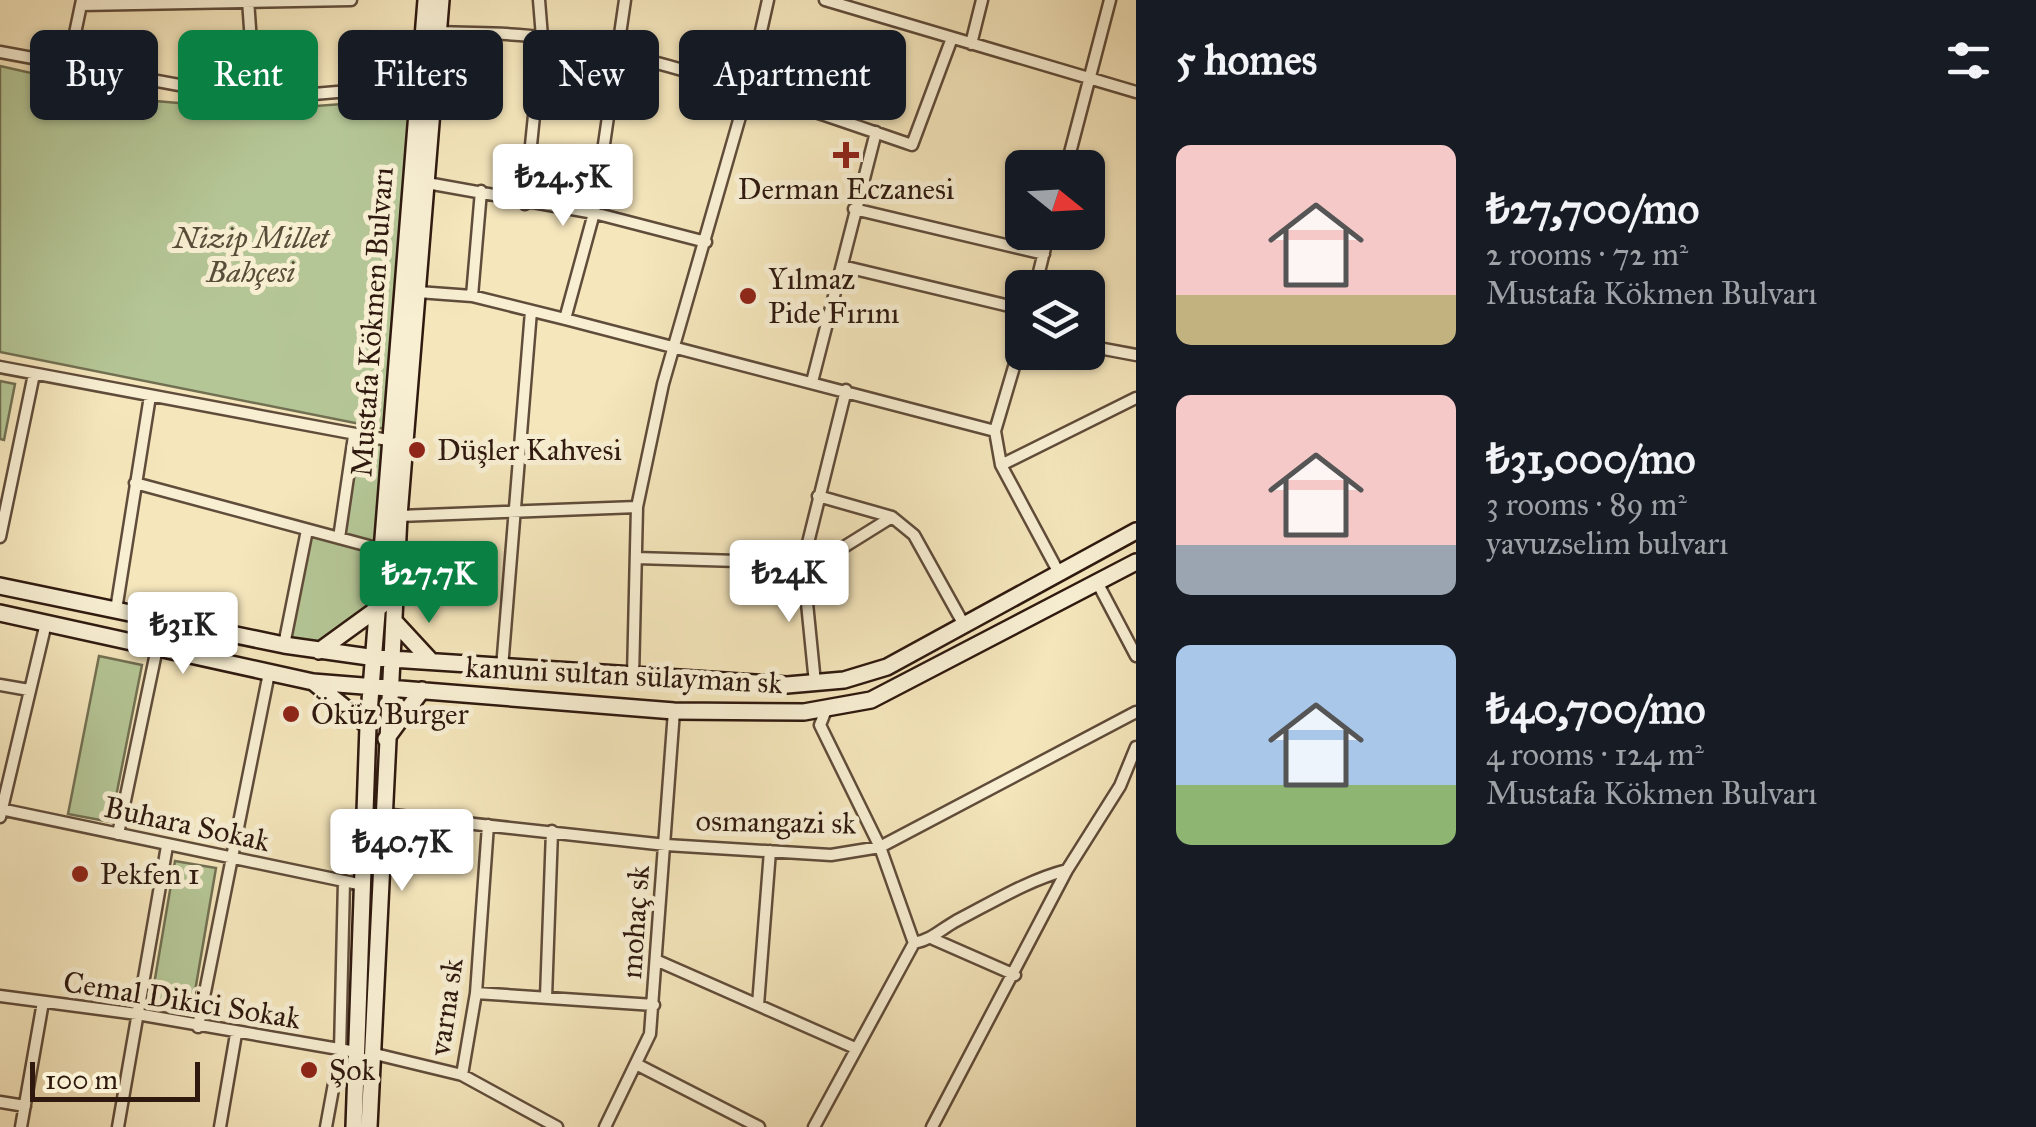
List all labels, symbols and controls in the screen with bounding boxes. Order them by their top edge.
chip: Buy [30,30,158,120]
chip: Rent [178,30,318,120]
chip: Filters [338,30,503,120]
chip: New [523,30,659,120]
chip: Apartment [679,30,906,120]
icon: filters [1941,33,1996,88]
text: 5 homes [1176,34,1317,86]
pin: ₺24.5K [482,144,644,229]
marker: Derman Eczanesi [835,144,857,166]
north arrow [1005,150,1105,250]
map controls [1005,150,1105,370]
text: ₺24.5K [515,157,611,196]
street label: Mustafa Kökmen Bulvarı [343,166,401,478]
place label: Derman Eczanesi [738,171,954,207]
text: ₺27,700/mo [1486,183,1699,235]
icon: home [1256,185,1376,305]
park label: Nizip Millet Bahçesi [171,220,331,290]
text: 2 rooms · 72 m² [1486,235,1688,274]
place label: Yılmaz Pide Fırını [768,261,899,331]
button: layers [1005,270,1105,370]
text: Mustafa Kökmen Bulvarı [1486,274,1817,313]
marker: Yılmaz Pide Fırını [737,285,759,307]
place label: Düşler Kahvesi [437,432,622,468]
text: ₺31,000/mo [1486,433,1696,485]
icon: home [1256,435,1376,555]
marker: Düşler Kahvesi [406,439,428,461]
text: 3 rooms · 89 m² [1486,485,1687,524]
text: yavuzselim bulvarı [1486,524,1728,563]
pin: ₺24K [730,540,848,625]
pin: ₺27.7K [348,541,510,626]
text: ₺24K [752,553,826,592]
text: ₺27.7K [382,554,476,593]
pin: ₺31K [124,592,242,677]
text: ₺31K [150,605,216,644]
street label: kanuni sultan sülayman sk [465,649,783,701]
text: ₺40,700/mo [1486,683,1706,735]
icon: home [1256,685,1376,805]
place label: Öküz Burger [311,696,470,732]
marker: Öküz Burger [280,703,302,725]
text: 4 rooms · 124 m² [1486,735,1704,774]
text: Mustafa Kökmen Bulvarı [1486,774,1817,813]
street label: Buhara Sokak [101,789,273,859]
street label: osmangazi sk [695,803,857,841]
pin: ₺40.7K [321,809,483,894]
text: ₺40.7K [352,822,452,861]
place label: Pekfen 1 [100,856,200,892]
marker: Pekfen 1 [69,863,91,885]
street label: mohaç sk [613,864,657,980]
street label: varna sk [421,956,471,1059]
street label: Cemal Dikici Sokak [61,963,303,1037]
place label: Şok [329,1052,375,1088]
scale bar [30,1057,200,1102]
marker: Şok [298,1059,320,1081]
text: 100 m [45,1062,118,1097]

